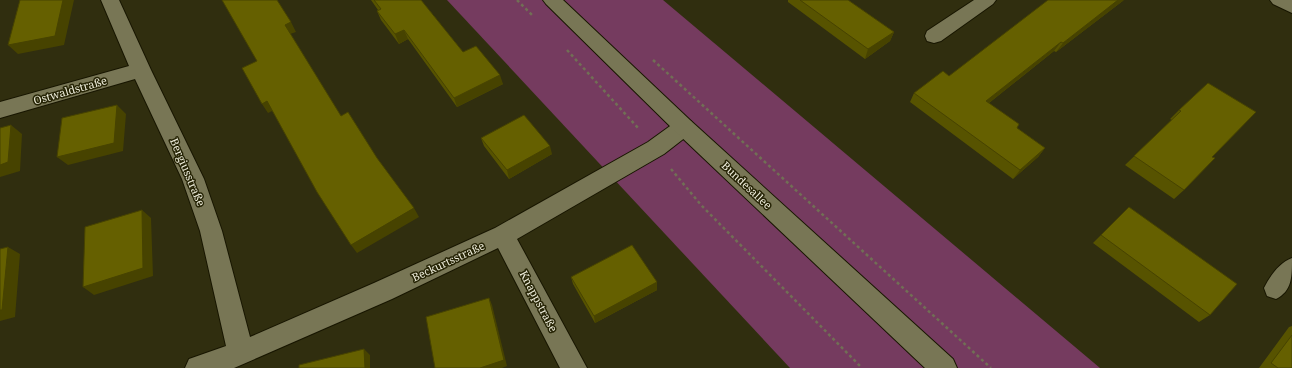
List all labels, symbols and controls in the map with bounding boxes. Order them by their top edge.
street label: Ostwaldstraße [31,72,109,108]
street label: Bergiusstraße [167,136,209,208]
street label: Bundesallee [719,158,775,212]
street label: Beckurtsstraße [409,237,487,284]
street label: Knappstraße [517,268,562,334]

